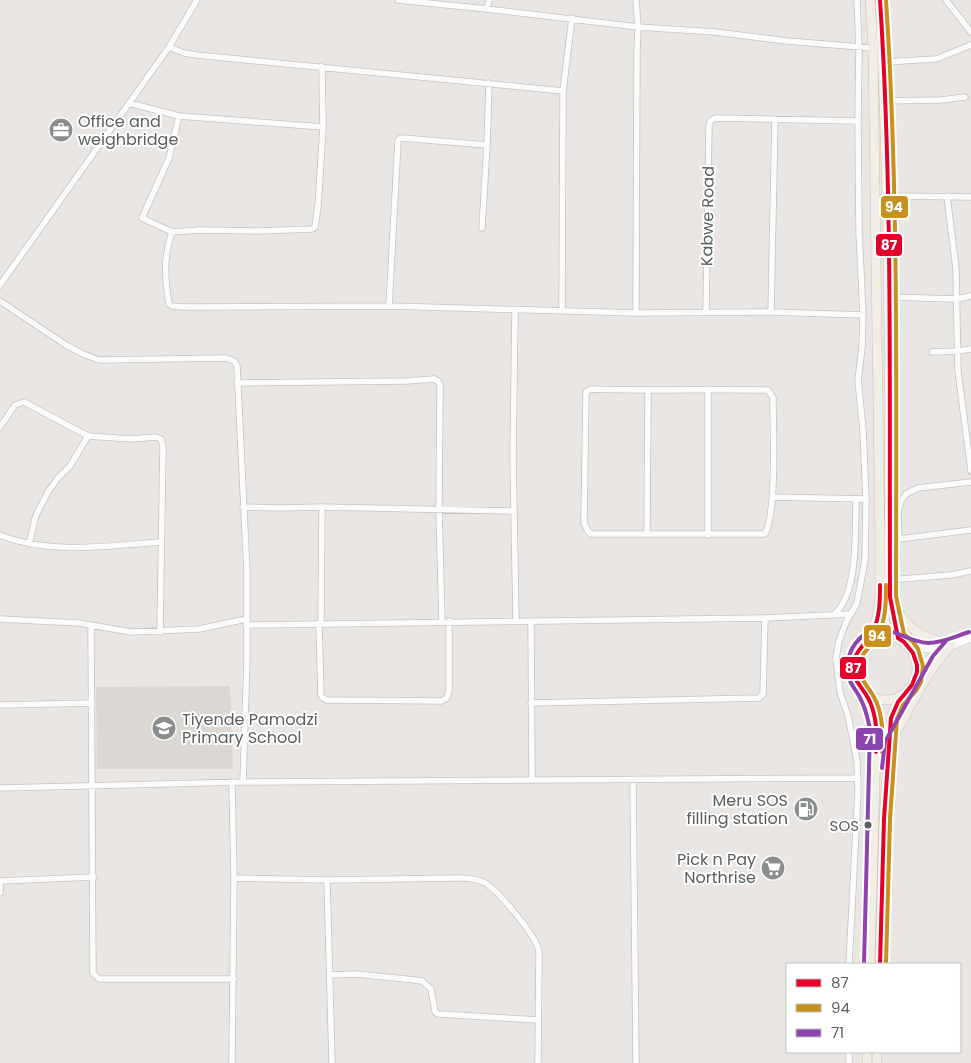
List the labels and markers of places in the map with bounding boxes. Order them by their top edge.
place label: Office and weighbridge [78,110,178,151]
office icon: Office and weighbridge [48,117,74,143]
place label: Tiyende Pamodzi Primary School [182,708,318,749]
school or university icon: Tiyende Pamodzi Primary School [151,715,177,741]
place label: Meru SOS filling station [686,789,788,830]
fuel station icon: Meru SOS filling station [793,796,819,822]
place label: SOS [830,815,859,836]
marker: SOS [863,820,873,830]
place label: Pick n Pay Northrise [677,848,756,889]
supermarket icon: Pick n Pay Northrise [760,855,786,881]

